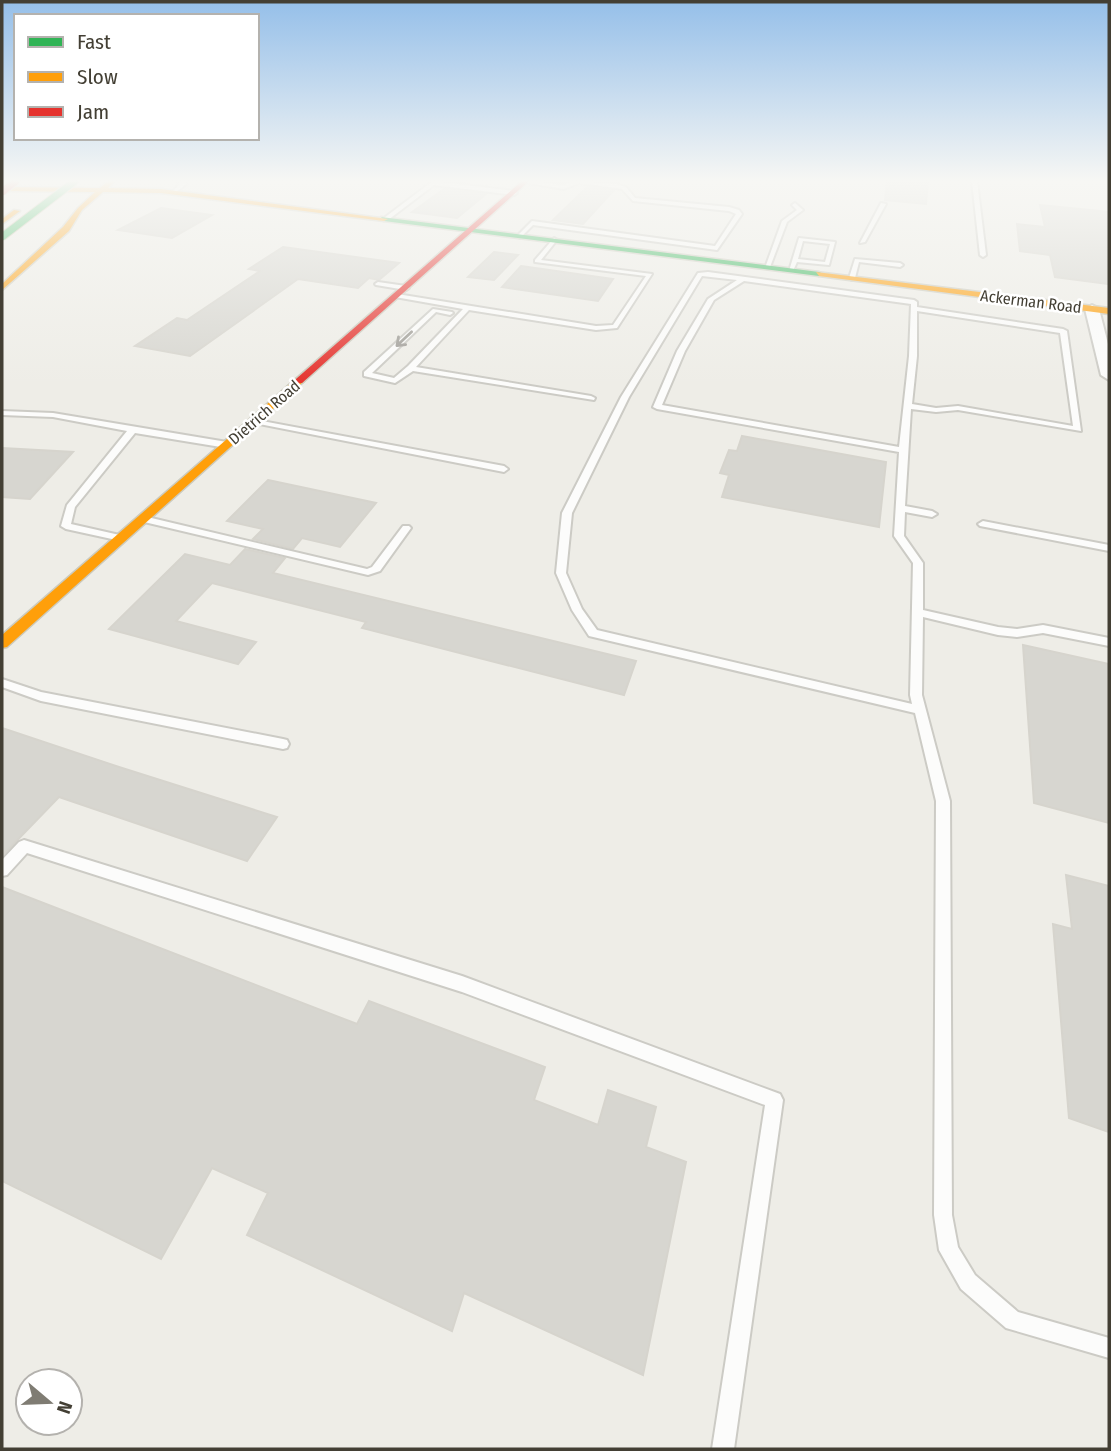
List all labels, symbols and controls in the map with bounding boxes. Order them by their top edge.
legend [14,14,259,140]
text: Fast [77,29,111,55]
text: Slow [77,64,118,90]
text: Jam [77,99,109,125]
street label: Ackerman Road [979,286,1083,317]
one-way arrow [396,331,413,348]
street label: Dietrich Road [225,376,304,449]
north arrow [14,1367,84,1437]
text: N [52,1398,77,1417]

